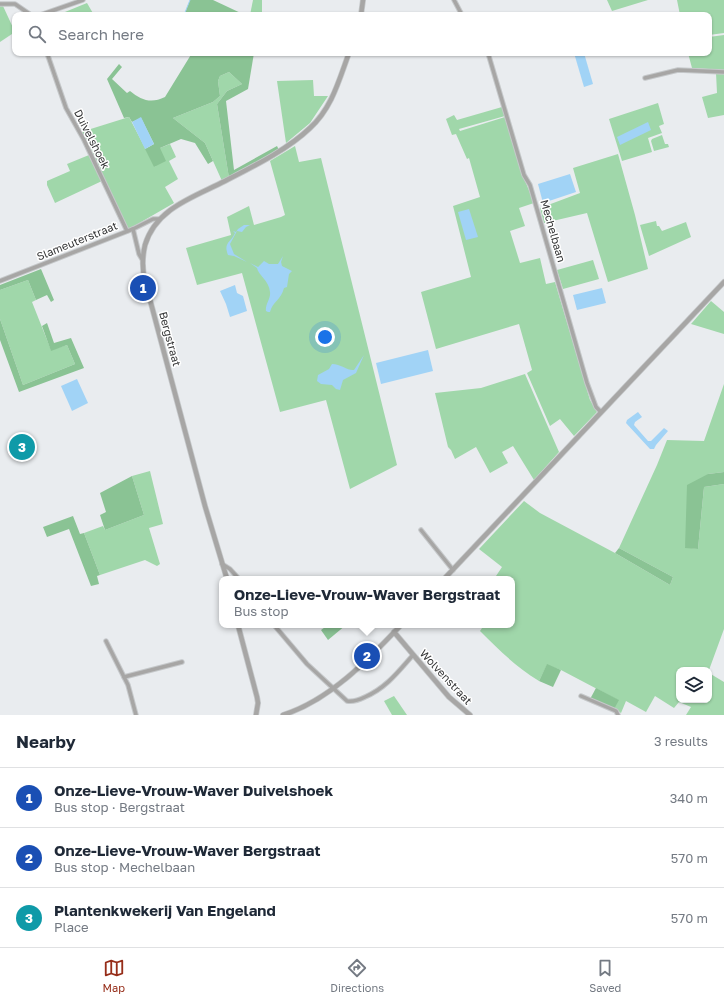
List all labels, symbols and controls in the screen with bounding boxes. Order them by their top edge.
search box [12,12,712,56]
icon: search [26,23,48,45]
text: Search here [58,25,144,43]
street label: Duivelshoek [72,107,113,171]
street label: Mechelbaan [538,198,569,264]
street label: Slameuterstraat [35,218,119,263]
pin: 1 [130,273,156,303]
street label: Bergstraat [157,310,184,368]
your location [315,327,335,347]
pin: 3 [9,432,35,462]
popup [219,576,515,628]
text: Onze-Lieve-Vrouw-Waver Bergstraat [234,585,500,603]
text: Bus stop [234,603,288,619]
pin: 2 [354,641,380,671]
street label: Wolvenstraat [418,647,475,707]
map controls [676,667,712,703]
button: layers [676,667,712,703]
text: Nearby [16,731,76,752]
text: 3 results [654,733,708,749]
text: Onze-Lieve-Vrouw-Waver Duivelshoek [54,781,333,799]
text: 1 [26,790,32,806]
text: 340 m [670,790,708,806]
text: Bus stop · Bergstraat [54,799,185,815]
text: Onze-Lieve-Vrouw-Waver Bergstraat [54,841,320,859]
text: 2 [25,850,33,866]
text: 570 m [671,850,708,866]
text: Bus stop · Mechelbaan [54,859,195,875]
text: Plantenkwekerij Van Engeland [54,901,276,919]
text: 3 [25,910,33,926]
text: 570 m [671,910,708,926]
text: Place [54,919,89,935]
tab: Map [103,957,125,994]
tab: Directions [330,957,384,994]
tab: Saved [589,957,621,994]

